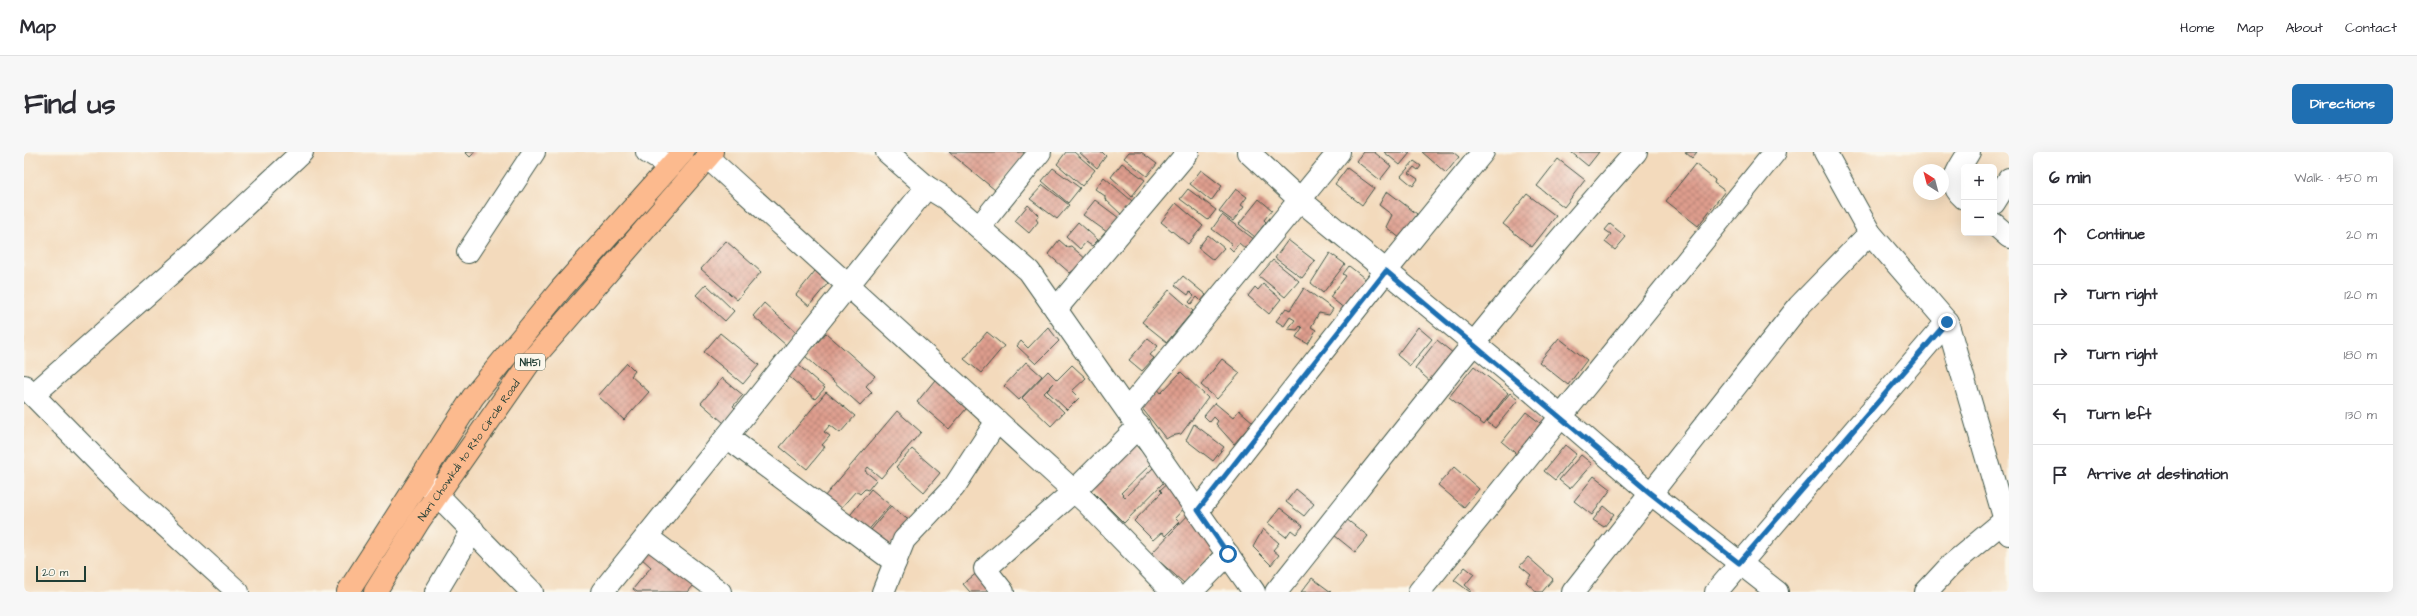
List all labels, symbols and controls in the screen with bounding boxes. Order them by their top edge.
text: Map [20,14,56,41]
text: Home [2180,18,2215,38]
text: Map [2237,18,2263,38]
text: About [2285,18,2323,38]
text: Contact [2345,18,2397,38]
button: Directions [2292,84,2393,124]
text: Find us [24,85,115,124]
north arrow [1913,164,1949,200]
map controls [1961,164,1997,236]
button: + [1961,164,1997,200]
text: 6 min [2049,166,2091,190]
text: Walk · 450 m [2294,169,2377,187]
button: − [1961,200,1997,236]
icon: ahead [2049,224,2071,246]
text: Continue [2087,224,2145,245]
text: 20 m [2346,226,2377,244]
icon: right [2049,284,2071,306]
text: Turn right [2087,284,2158,305]
text: 120 m [2344,286,2377,304]
route end [1938,313,1956,331]
icon: right [2049,344,2071,366]
text: Turn right [2087,344,2158,365]
text: 180 m [2343,346,2377,364]
road number: NH51 [515,354,545,370]
street label: Nari Chowkdi to Rto Circle Road [414,376,524,524]
icon: left [2049,404,2071,426]
text: Turn left [2087,404,2151,425]
text: 130 m [2345,406,2377,424]
icon: arrive [2049,464,2071,486]
text: Arrive at destination [2087,464,2228,485]
route start [1219,545,1237,563]
scale bar [36,564,86,583]
text: 20 m [42,565,68,580]

